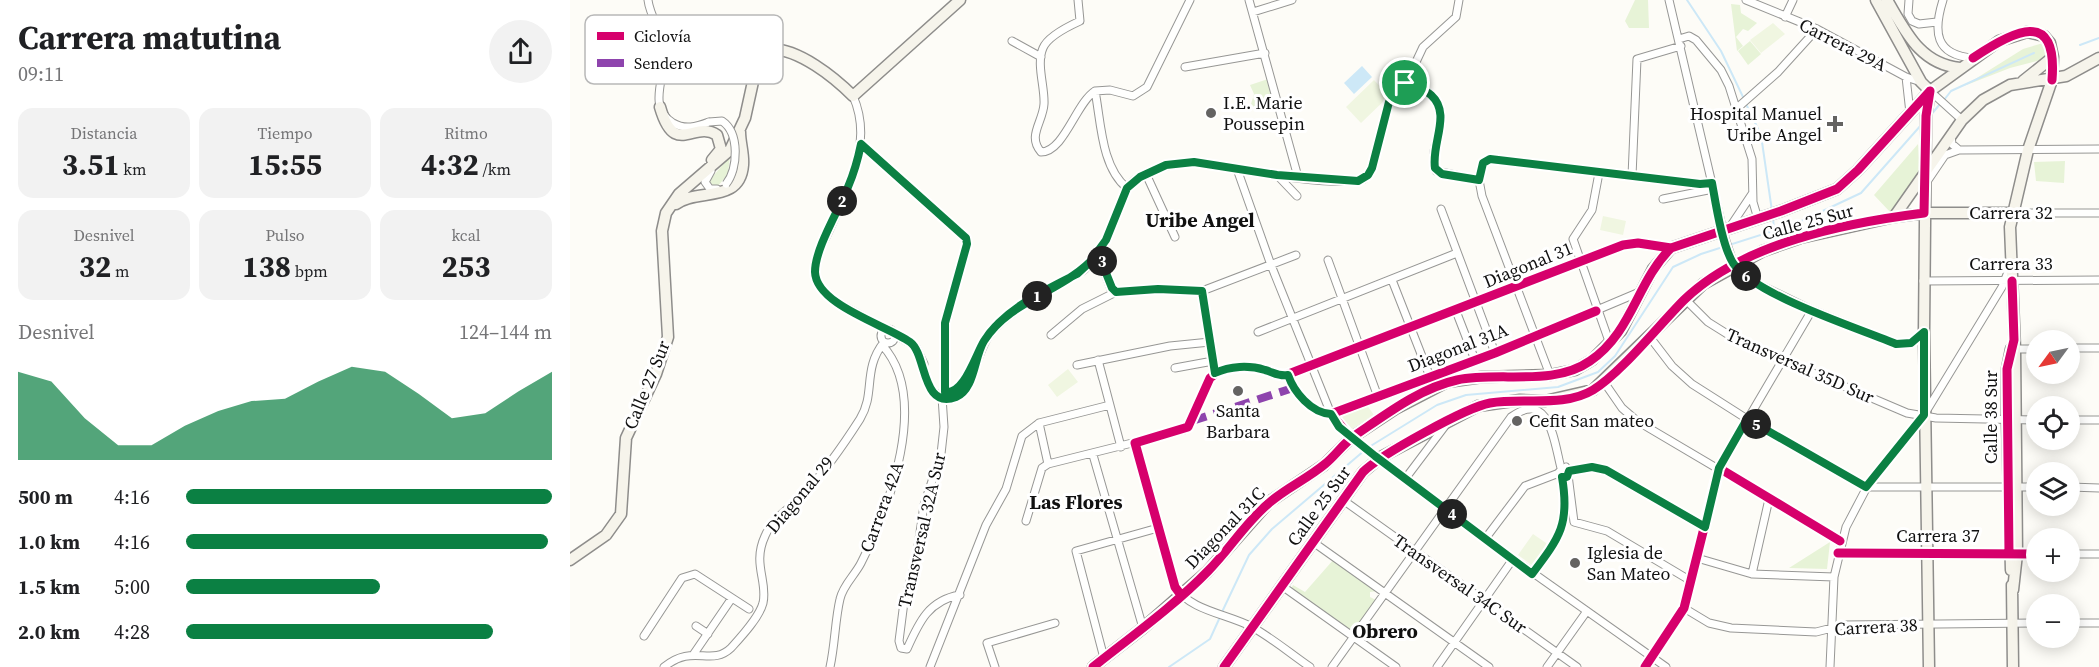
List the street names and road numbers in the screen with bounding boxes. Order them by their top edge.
street label: Carrera 29A [1795,12,1891,77]
street label: Calle 25 Sur [1759,197,1857,246]
street label: Carrera 32 [1969,200,2053,225]
street label: Diagonal 31 [1480,235,1576,294]
street label: Carrera 33 [1969,251,2053,276]
street label: Diagonal 31A [1404,317,1512,378]
street label: Transversal 35D Sur [1722,322,1879,410]
street label: Calle 27 Sur [617,336,676,433]
street label: Calle 38 Sur [1978,370,2003,464]
street label: Transversal 32A Sur [891,449,952,610]
street label: Diagonal 29 [760,451,839,539]
street label: Carrera 42A [853,458,910,556]
street label: Calle 25 Sur [1281,460,1357,551]
street label: Diagonal 31C [1179,481,1270,574]
street label: Carrera 37 [1896,523,1980,548]
street label: Transversal 34C Sur [1388,528,1533,639]
street label: Carrera 38 [1834,612,1918,641]

